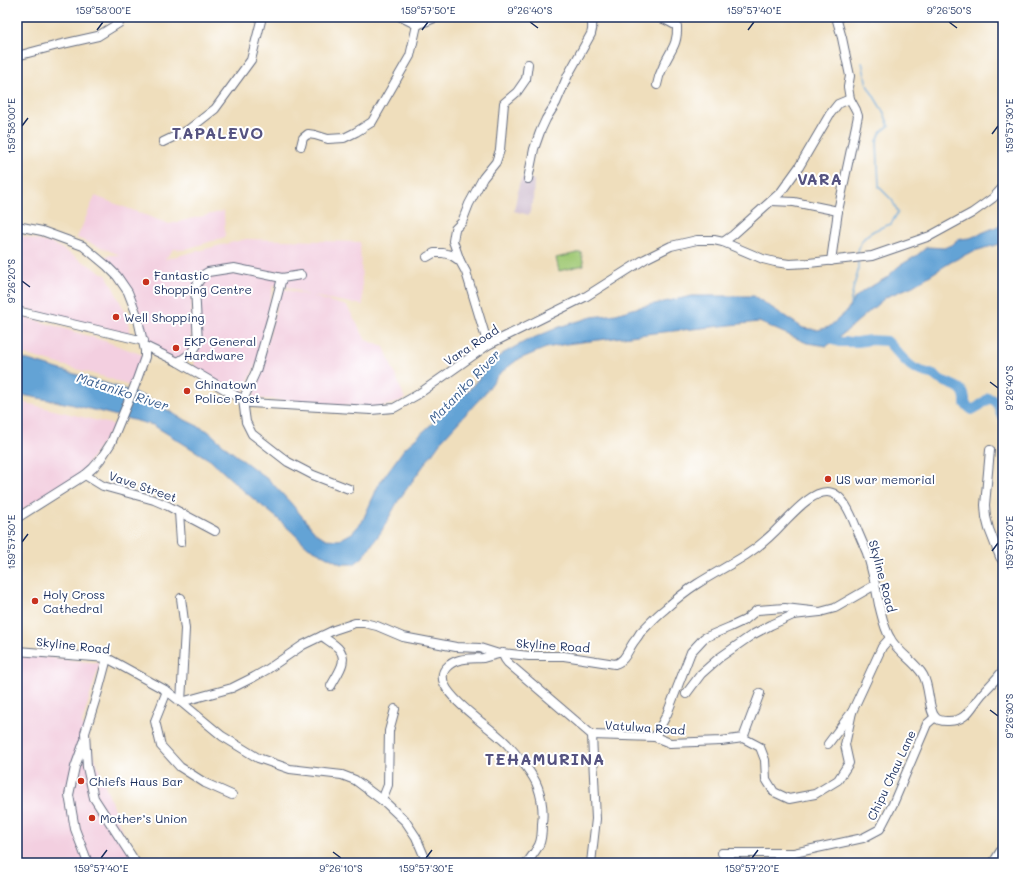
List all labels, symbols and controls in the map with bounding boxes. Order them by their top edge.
text: 159°58'00"E [75,3,131,17]
text: 159°57'50"E [401,3,456,17]
text: 9°26'40"S [508,3,553,17]
text: 159°57'40"E [727,3,782,17]
text: 9°26'50"S [927,3,972,17]
text: 159°58'00"E [4,98,18,154]
text: 159°57'30"E [1002,98,1016,153]
district label: TAPALEVO [172,122,264,143]
district label: VARA [797,168,843,189]
text: 9°26'20"S [4,258,18,303]
place label: Fantastic Shopping Centre [154,267,252,297]
marker: Fantastic Shopping Centre [141,277,151,287]
place label: Well Shopping [124,309,205,325]
marker: Well Shopping [111,312,121,322]
street label: Vara Road [440,321,502,369]
place label: EKP General Hardware [184,333,256,363]
marker: EKP General Hardware [171,343,181,353]
water label: Mataniko River [425,345,504,426]
text: 9°26'40"S [1002,365,1016,410]
water label: Mataniko River [75,368,172,414]
place label: Chinatown Police Post [195,376,260,406]
marker: Chinatown Police Post [182,386,192,396]
street label: Vave Street [107,467,179,505]
place label: US war memorial [836,471,935,487]
marker: US war memorial [823,474,833,484]
text: 159°57'50"E [4,514,18,569]
text: 159°57'20"E [1002,515,1016,570]
street label: Skyline Road [866,538,900,614]
place label: Holy Cross Cathedral [43,586,105,616]
marker: Holy Cross Cathedral [30,596,40,606]
street label: Skyline Road [35,633,111,657]
street label: Skyline Road [516,634,591,656]
text: 9°26'30"S [1002,693,1016,738]
street label: Vatulwa Road [604,716,686,738]
street label: Chipu Chau Lane [863,727,919,823]
district label: TEHAMURINA [485,748,605,769]
place label: Chiefs Haus Bar [89,773,183,789]
marker: Chiefs Haus Bar [76,776,86,786]
place label: Mother’s Union [100,810,187,826]
marker: Mother’s Union [87,813,97,823]
text: 159°57'40"E [74,861,129,875]
text: 9°26'10"S [319,861,363,875]
text: 159°57'30"E [399,861,454,875]
text: 159°57'20"E [725,861,780,875]

